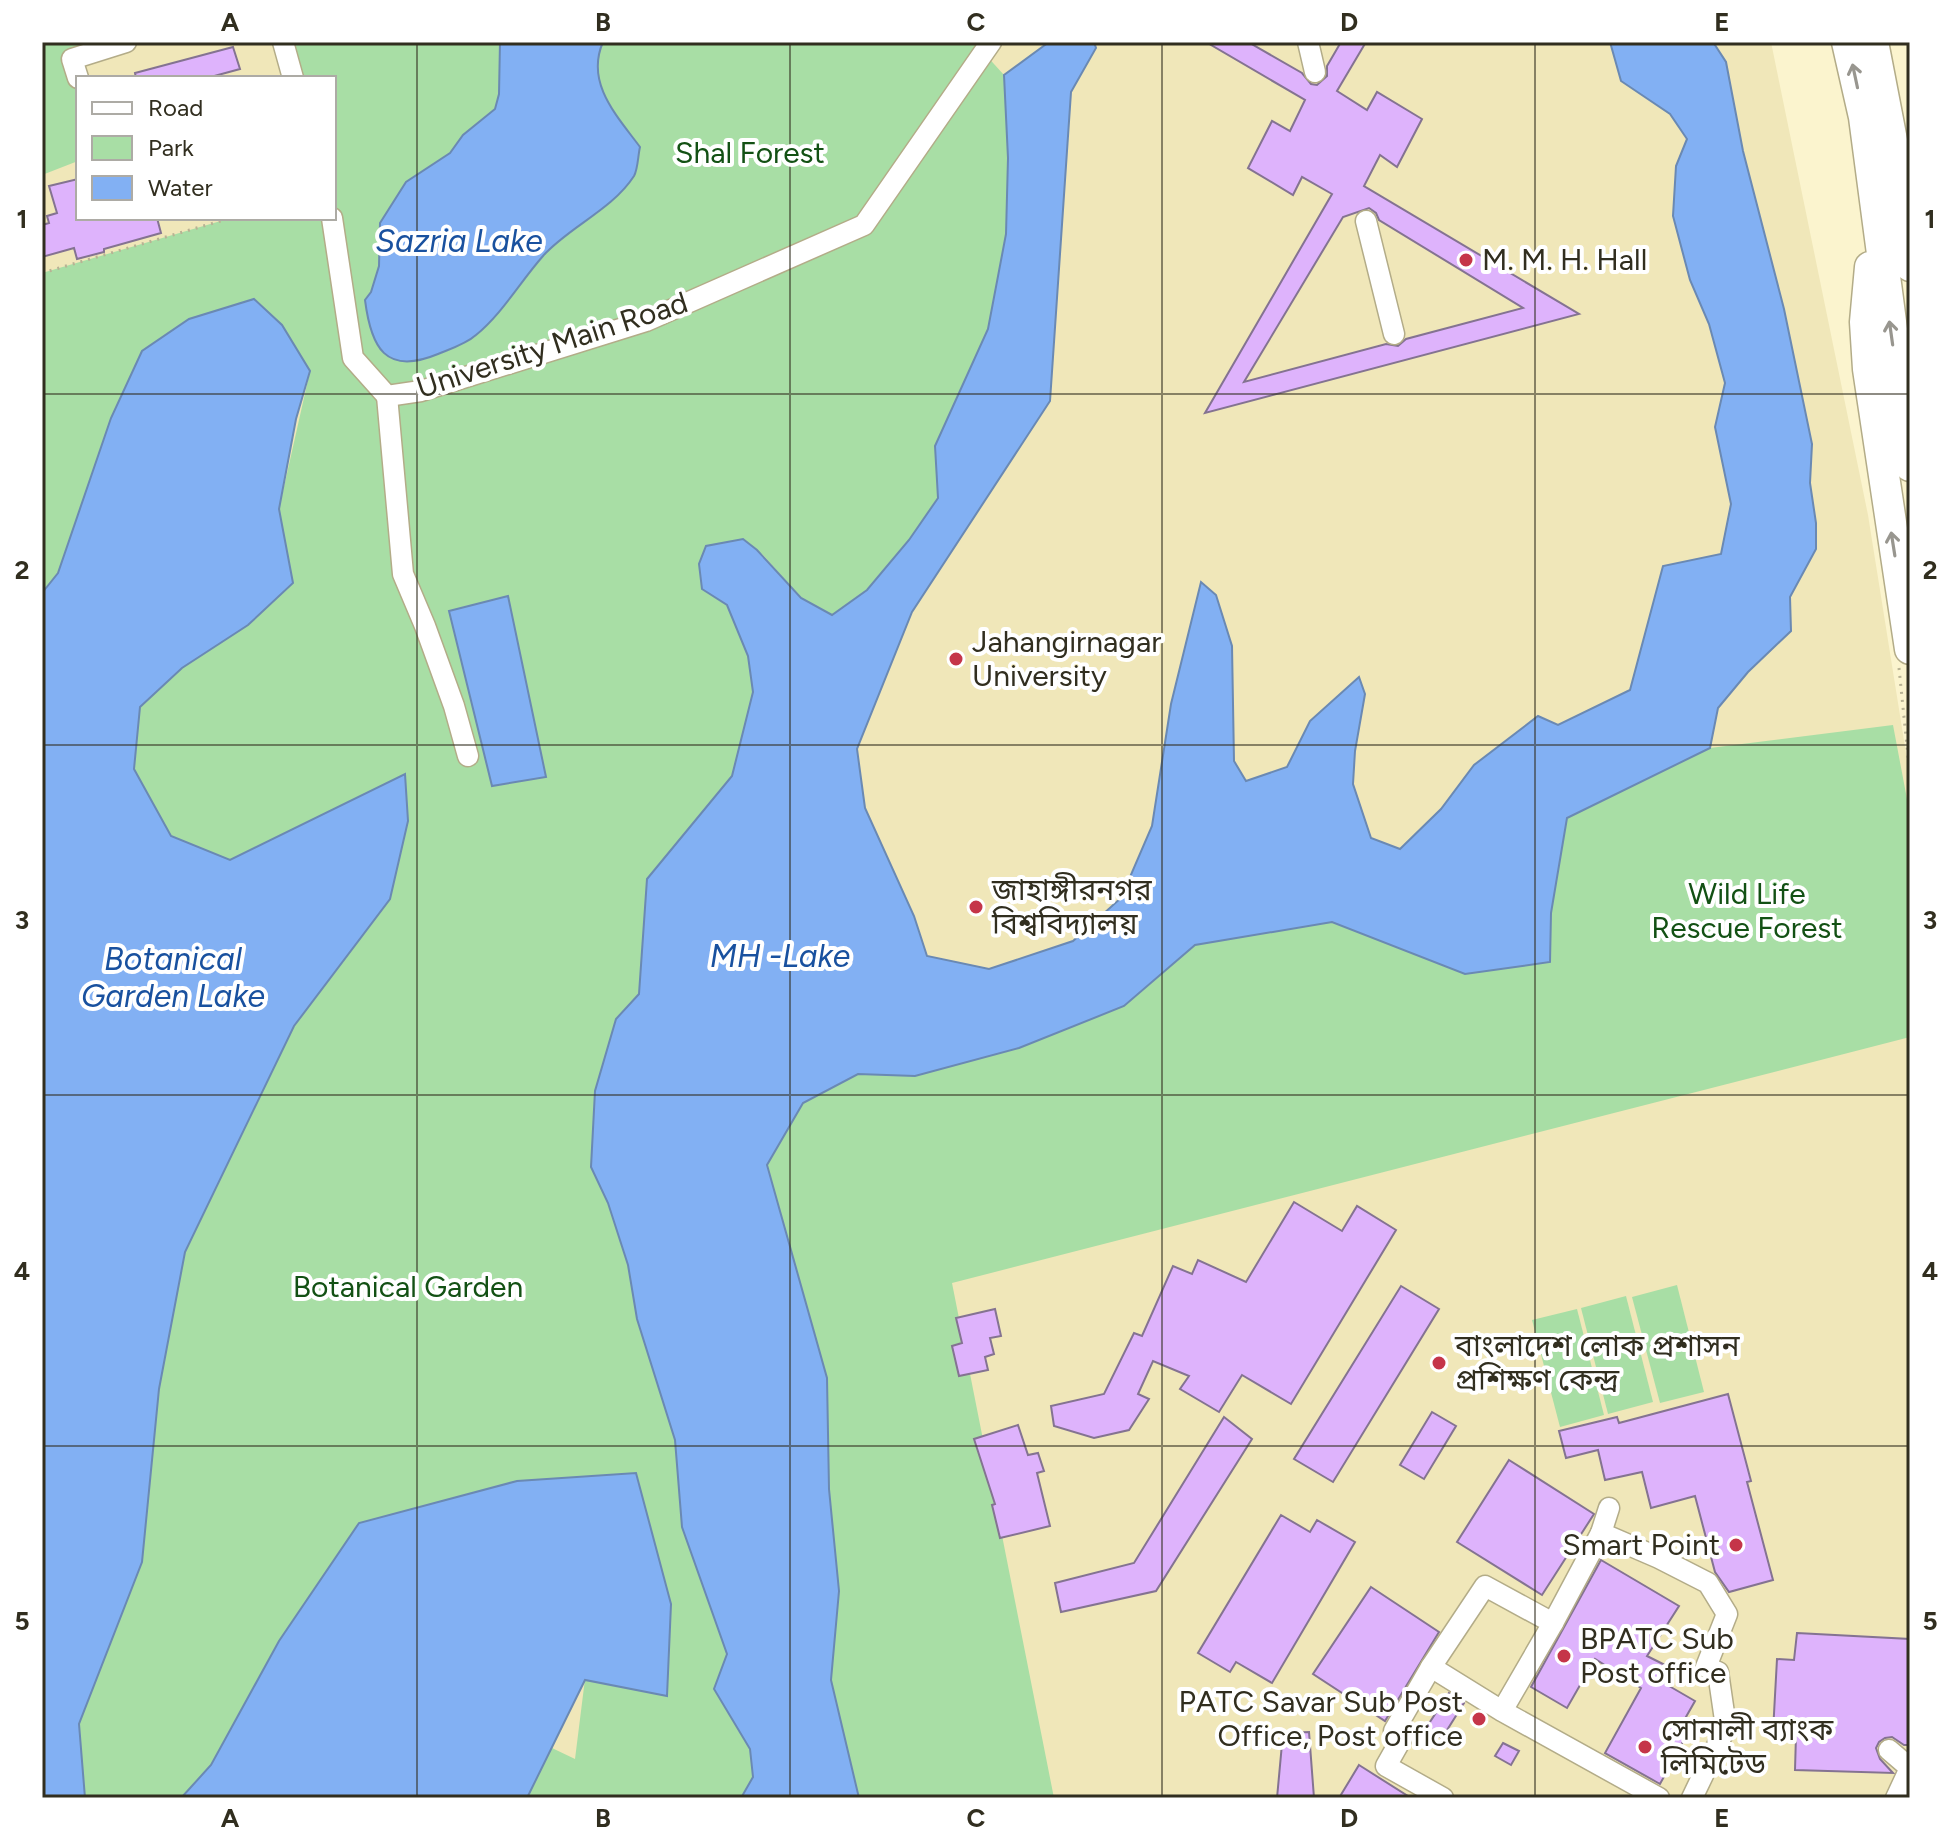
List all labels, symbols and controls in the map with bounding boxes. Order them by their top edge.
text: A [221,6,240,38]
text: B [595,6,611,38]
text: C [967,6,986,38]
text: D [1340,6,1358,38]
text: E [1714,6,1730,38]
one-way arrow [1847,63,1862,89]
legend [76,76,336,220]
text: Road [148,93,203,122]
text: Park [148,133,194,162]
park label: Shal Forest [675,134,825,171]
text: Water [148,173,213,202]
text: 1 [17,203,27,235]
text: 1 [1925,203,1935,235]
water label: Sazria Lake [375,222,543,260]
place label: M. M. H. Hall [1482,241,1647,278]
marker: M. M. H. Hall [1457,251,1475,269]
street label: University Main Road [412,283,692,406]
one-way arrow [1883,321,1898,346]
one-way arrow [1885,532,1900,558]
text: 2 [14,554,30,586]
text: 2 [1922,554,1938,586]
place label: Jahangirnagar University [972,623,1161,694]
marker: Jahangirnagar University [947,650,965,668]
place label: জাহাঙ্গীরনগর বিশ্ববিদ্যালয় [991,871,1153,942]
park label: Wild Life Rescue Forest [1651,875,1843,946]
marker: জাহাঙ্গীরনগর বিশ্ববিদ্যালয় [967,898,985,916]
text: 3 [15,904,29,936]
text: 3 [1923,904,1937,936]
water label: MH -Lake [710,937,850,975]
water label: Botanical Garden Lake [81,940,265,1015]
text: 4 [14,1255,30,1287]
text: 4 [1922,1255,1938,1287]
park label: Botanical Garden [293,1268,523,1305]
place label: বাংলাদেশ লোক প্রশাসন প্রশিক্ষণ কেন্দ্র [1454,1327,1741,1398]
marker: বাংলাদেশ লোক প্রশাসন প্রশিক্ষণ কেন্দ্র [1430,1354,1448,1372]
place label: Smart Point [1562,1526,1720,1563]
marker: Smart Point [1727,1536,1745,1554]
text: 5 [14,1605,30,1637]
text: 5 [1922,1605,1938,1637]
place label: BPATC Sub Post office [1580,1620,1734,1691]
marker: BPATC Sub Post office [1555,1647,1573,1665]
place label: PATC Savar Sub Post Office, Post office [1179,1683,1463,1754]
marker: PATC Savar Sub Post Office, Post office [1470,1710,1488,1728]
place label: সোনালী ব্যাংক লিমিটেড [1660,1711,1834,1782]
marker: সোনালী ব্যাংক লিমিটেড [1636,1738,1654,1756]
text: A [221,1802,240,1834]
text: B [595,1802,611,1834]
text: C [967,1802,986,1834]
text: D [1340,1802,1358,1834]
text: E [1714,1802,1730,1834]

